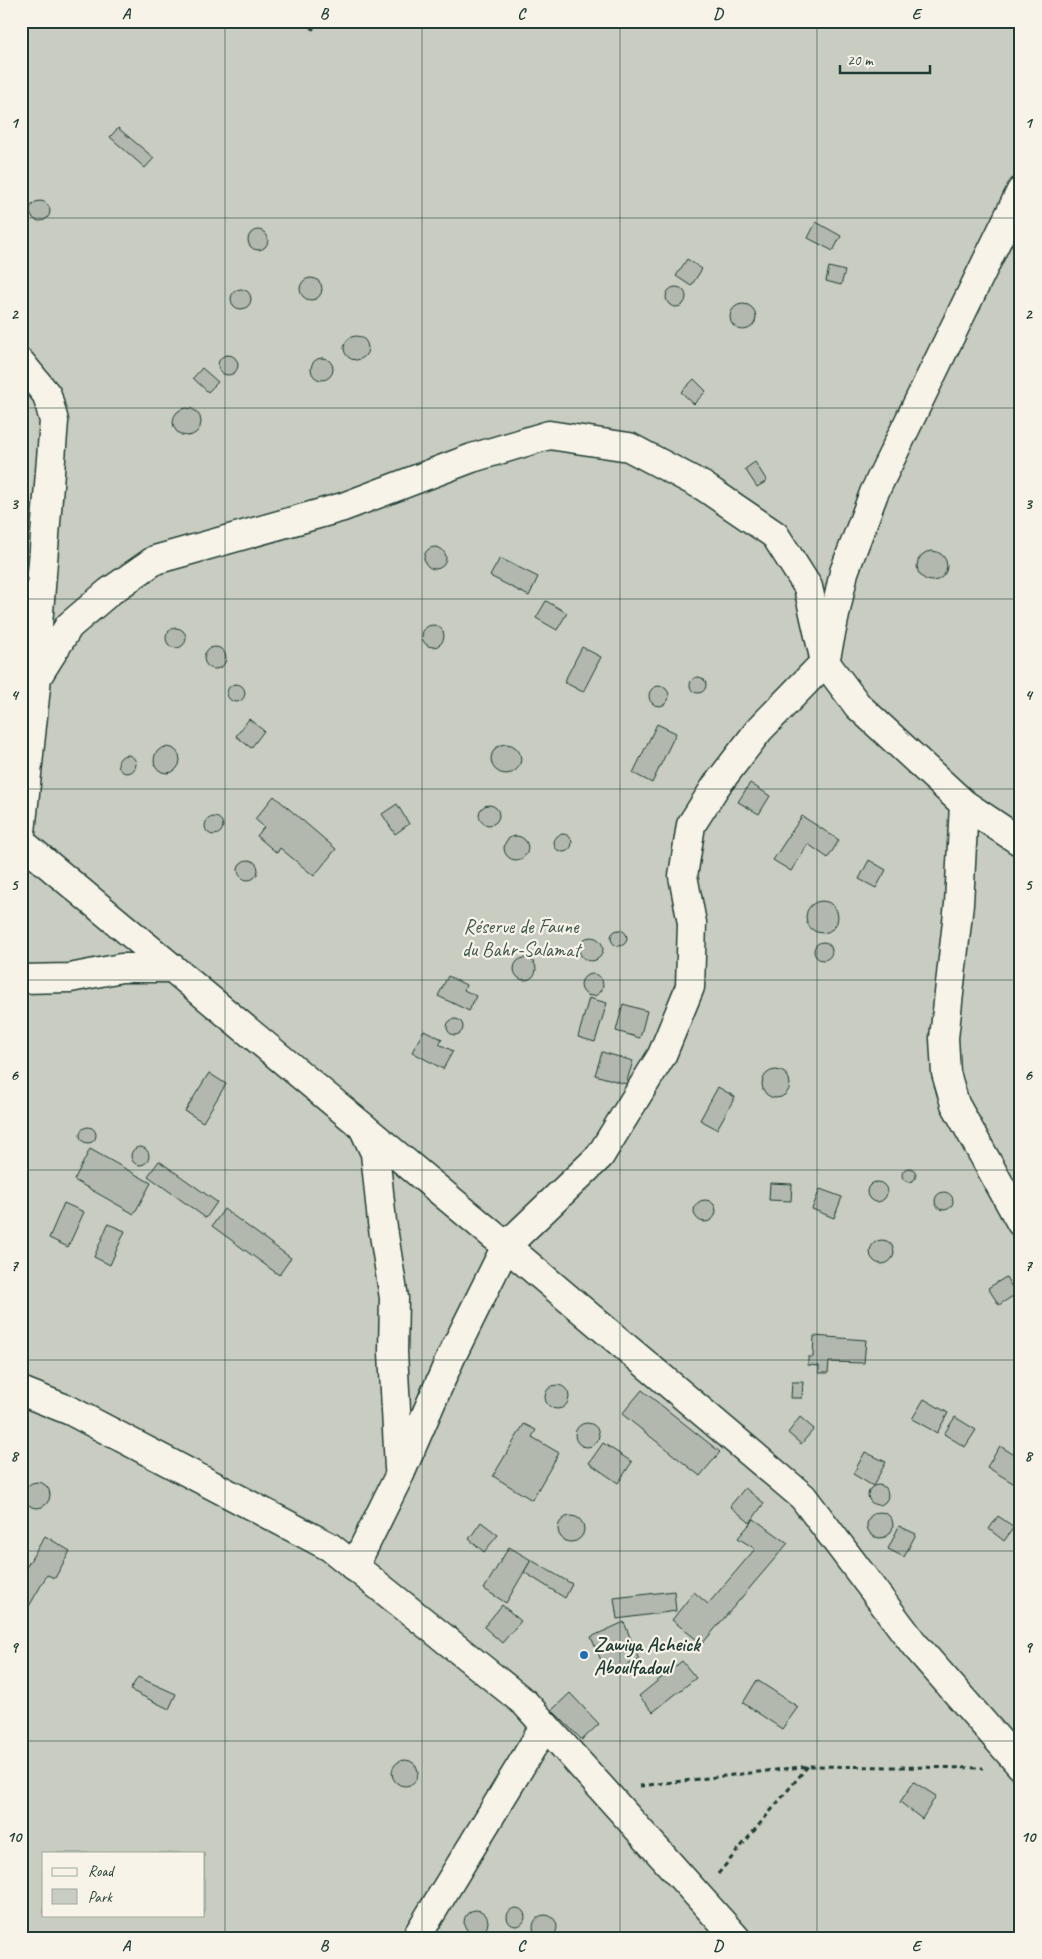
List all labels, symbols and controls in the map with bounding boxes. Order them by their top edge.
text: A [122,4,132,24]
text: B [320,4,330,24]
text: C [517,4,527,24]
text: D [713,4,724,24]
text: E [912,4,923,24]
scale bar [840,42,930,74]
text: 20 m [847,51,874,70]
text: 1 [10,113,19,133]
text: 1 [1024,113,1033,133]
text: 2 [10,304,19,324]
text: 2 [1024,304,1033,324]
text: 3 [10,494,19,514]
text: 3 [1024,494,1033,514]
text: 4 [10,685,19,705]
text: 4 [1024,685,1033,705]
text: 5 [11,875,20,895]
text: 5 [1025,875,1034,895]
park label: Réserve de Faune du Bahr-Salamat [462,914,583,962]
text: 6 [10,1065,19,1085]
text: 6 [1024,1065,1033,1085]
text: 7 [10,1256,19,1276]
text: 7 [1024,1256,1033,1276]
text: 8 [10,1446,19,1466]
text: 8 [1024,1446,1033,1466]
place label: Zawiya Acheick Aboulfadoul [594,1632,701,1680]
text: 9 [10,1637,19,1657]
text: 9 [1024,1637,1033,1657]
marker: Zawiya Acheick Aboulfadoul [578,1649,590,1661]
text: 10 [7,1827,23,1847]
text: 10 [1021,1827,1037,1847]
legend [42,1852,205,1916]
text: Road [88,1862,115,1881]
text: Park [88,1888,113,1907]
text: A [122,1936,132,1956]
text: B [320,1936,330,1956]
text: C [517,1936,527,1956]
text: D [713,1936,724,1956]
text: E [912,1936,923,1956]

